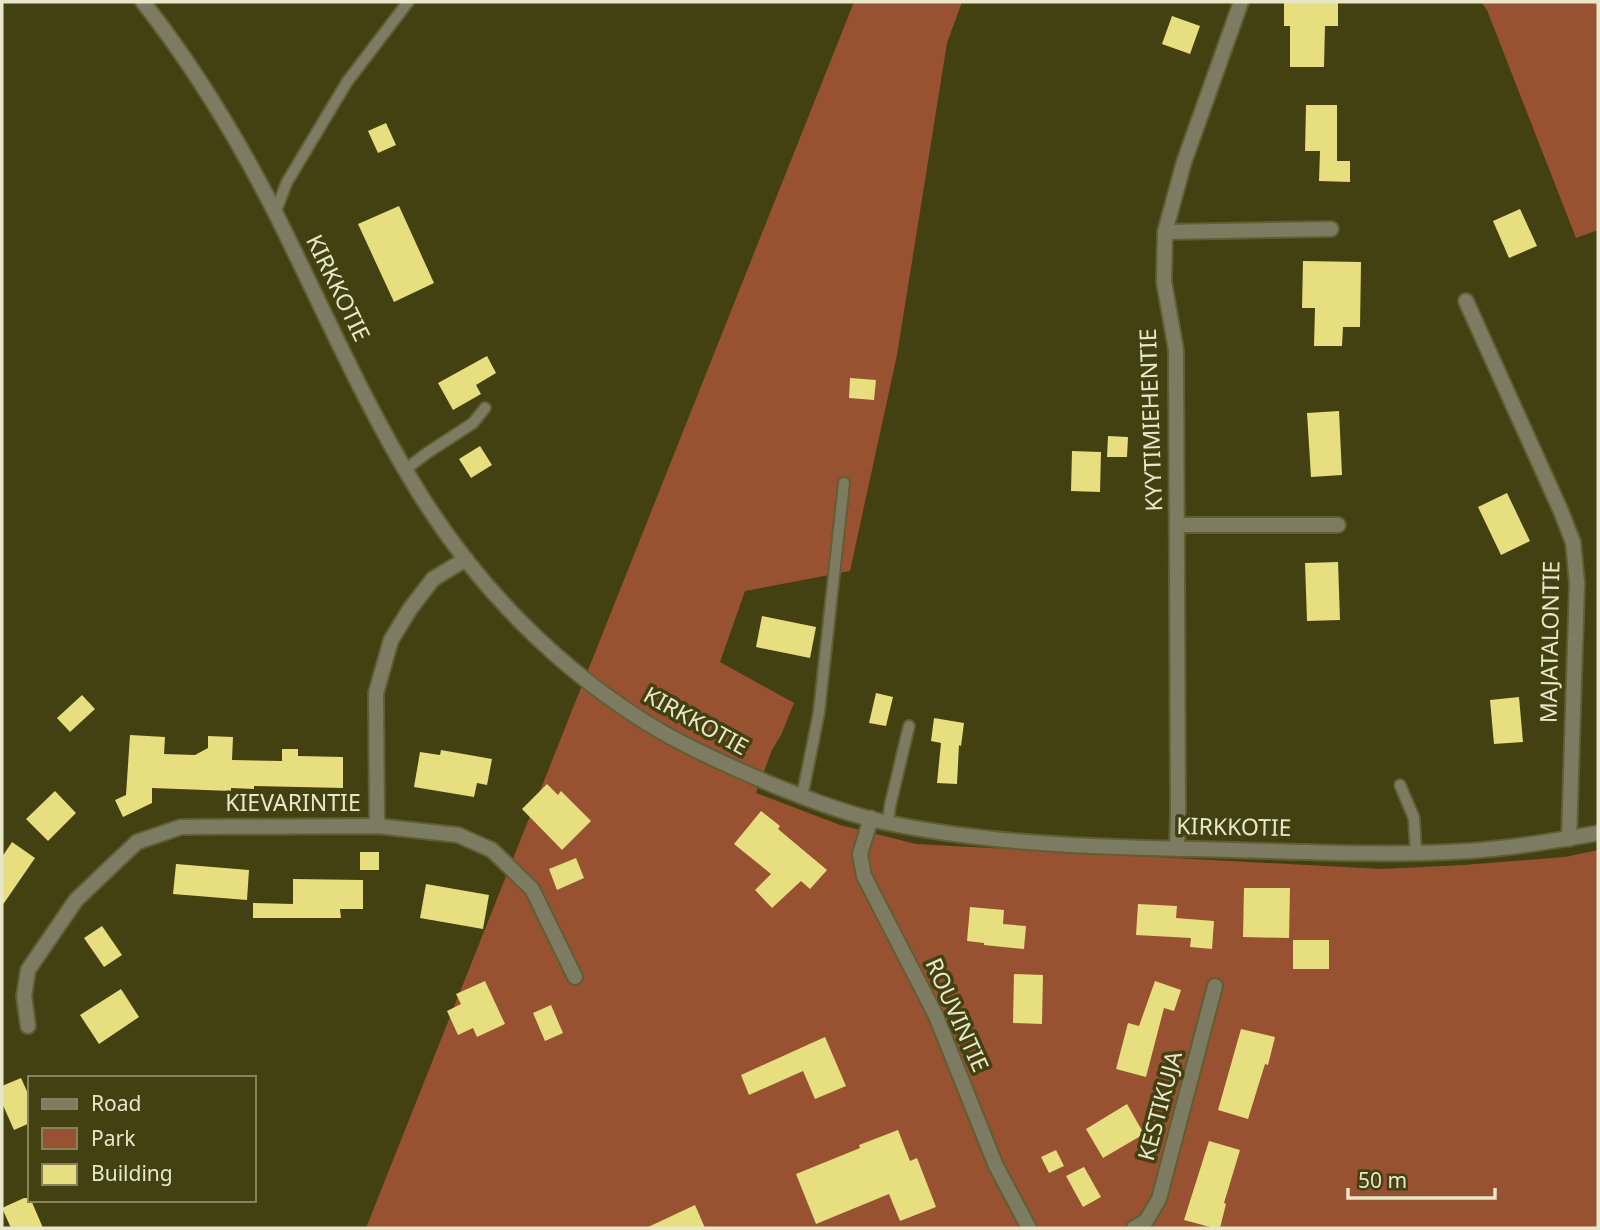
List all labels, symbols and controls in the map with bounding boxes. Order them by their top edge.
street label: KIRKKOTIE [299,229,378,346]
street label: KYYTIMIEHENTIE [1131,328,1169,512]
street label: MAJATALONTIE [1532,561,1566,723]
street label: KIRKKOTIE [638,678,755,762]
street label: KIEVARINTIE [225,786,361,818]
street label: KIRKKOTIE [1176,809,1292,843]
street label: ROUVINTIE [919,953,997,1077]
street label: KESTIKUJA [1129,1047,1189,1164]
legend [28,1076,256,1202]
text: Road [91,1089,141,1117]
text: Park [91,1124,136,1152]
scale bar [1348,1156,1495,1200]
text: Building [91,1159,173,1187]
text: 50 m [1358,1166,1407,1194]

